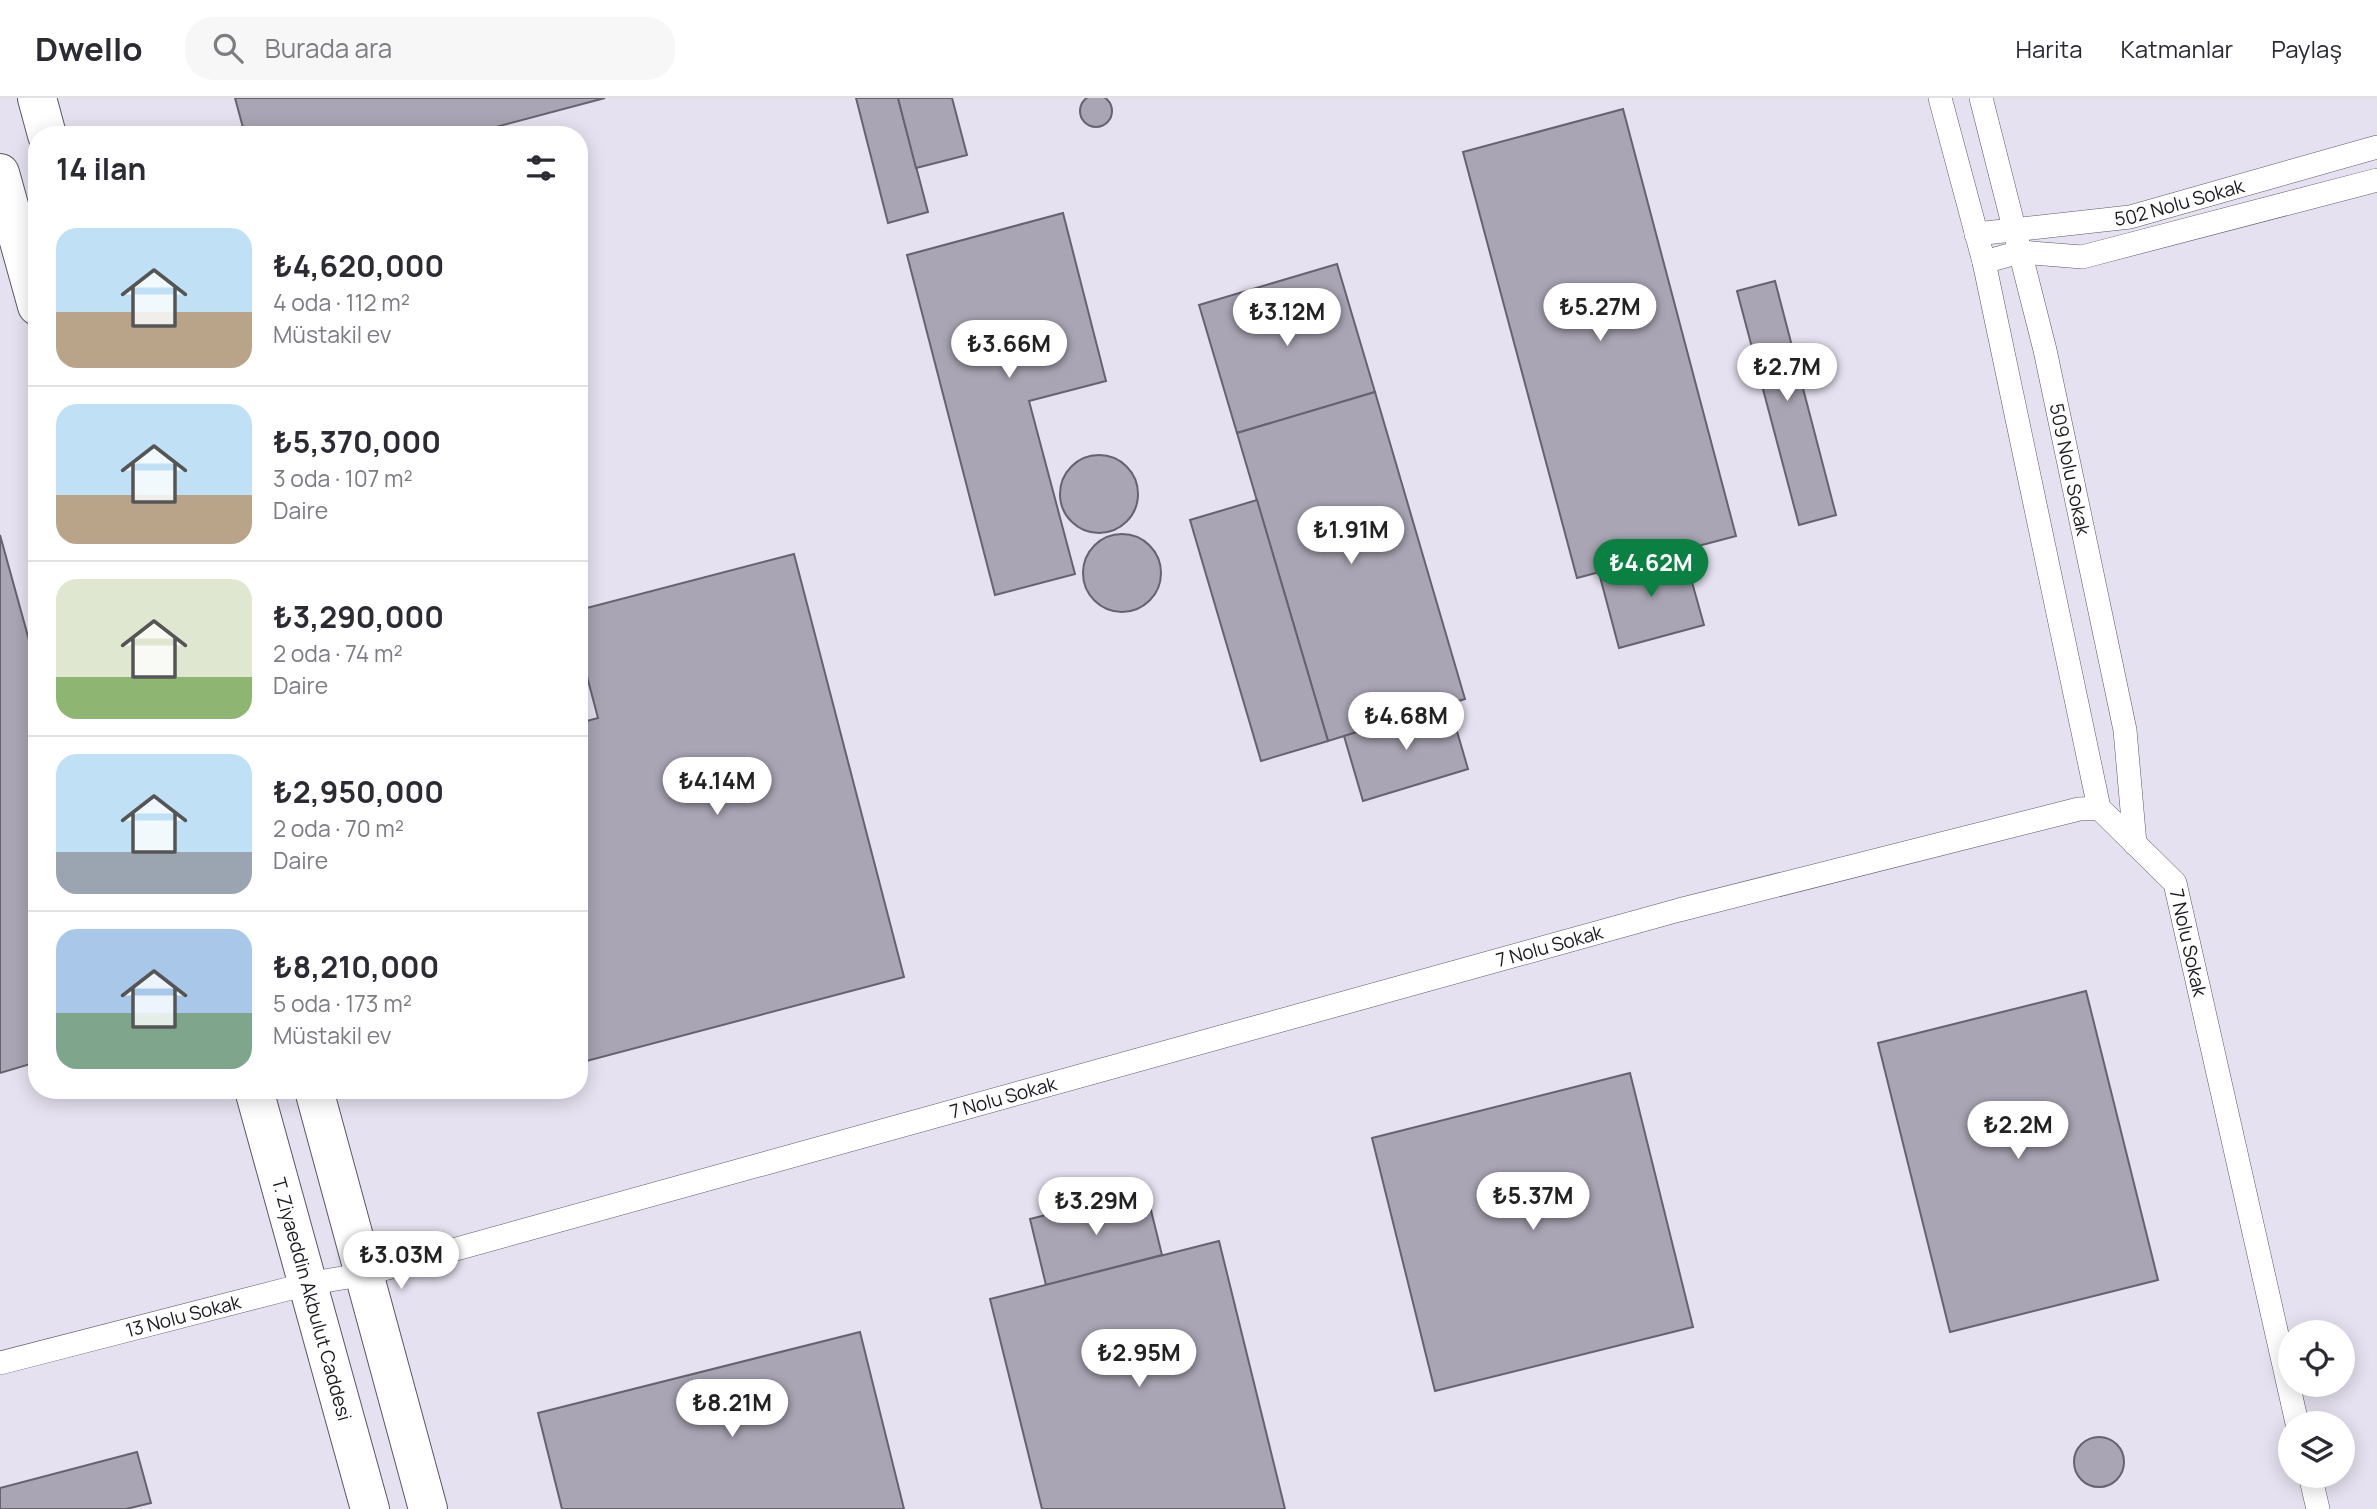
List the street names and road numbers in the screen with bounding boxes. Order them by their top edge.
street label: 502 Nolu Sokak [2113,172,2247,232]
street label: 509 Nolu Sokak [2044,401,2097,538]
street label: 7 Nolu Sokak [2164,886,2213,1000]
street label: 7 Nolu Sokak [1493,919,1606,973]
street label: 7 Nolu Sokak [947,1070,1060,1125]
street label: T. Ziyaeddin Akbulut Caddesi [266,1175,358,1424]
street label: 13 Nolu Sokak [123,1288,244,1343]

